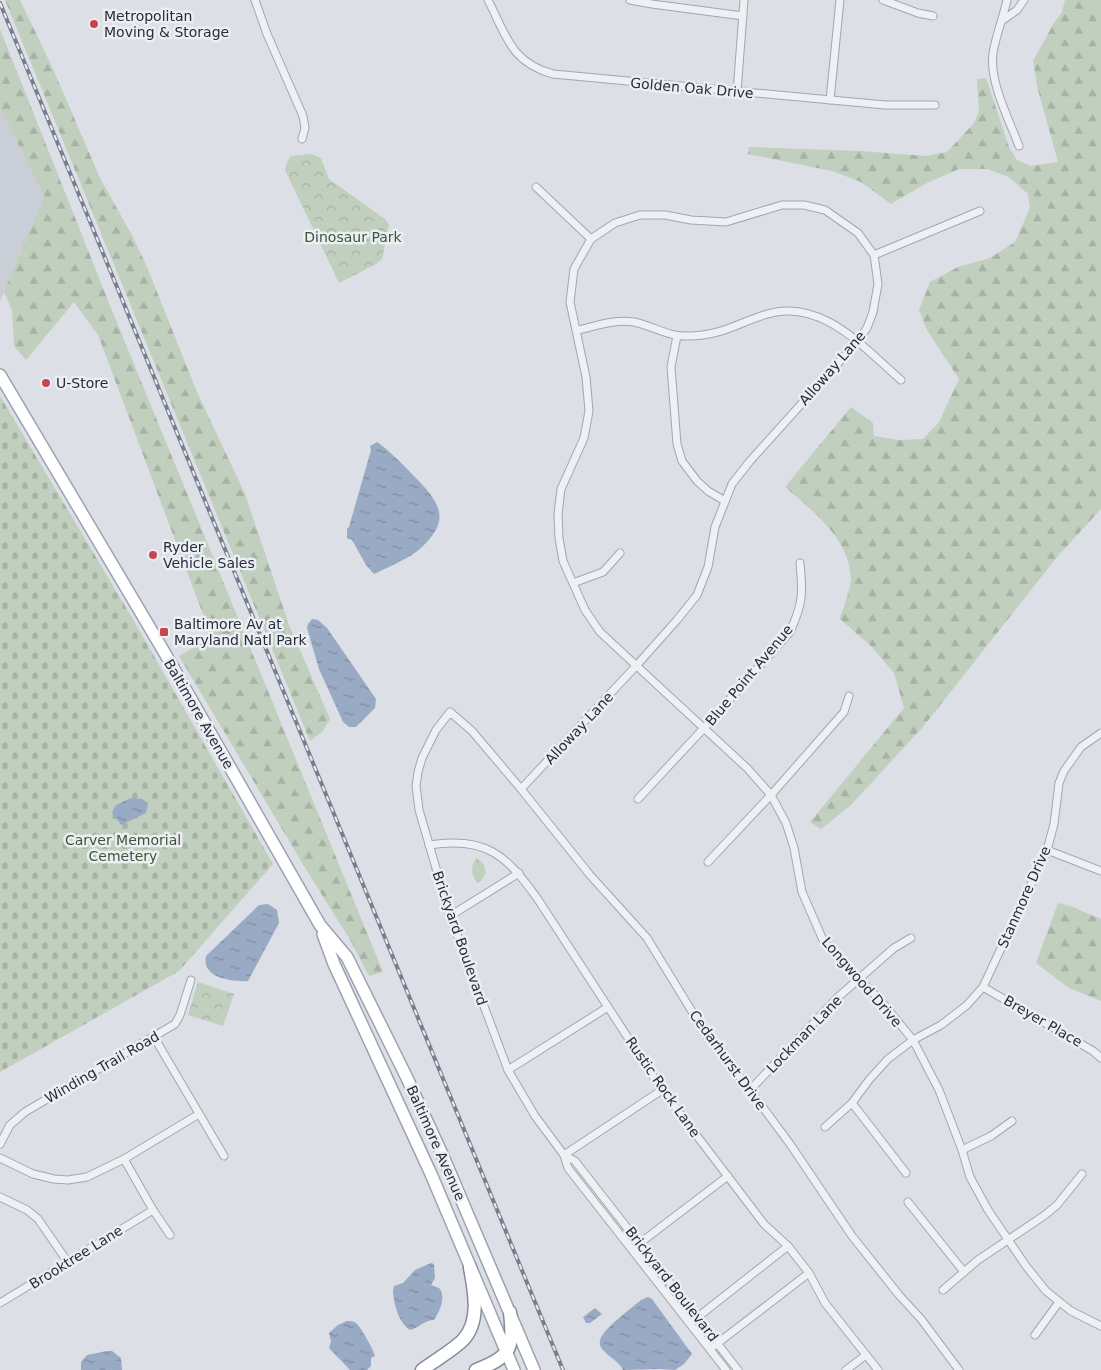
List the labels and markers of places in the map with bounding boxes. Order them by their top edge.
place label: Metropolitan Moving & Storage [104,8,229,40]
marker: Metropolitan Moving & Storage [88,18,100,30]
place label: U-Store [56,375,108,391]
marker: U-Store [40,377,52,389]
place label: Ryder Vehicle Sales [163,539,255,571]
marker: Ryder Vehicle Sales [147,549,159,561]
place label: Baltimore Av at Maryland Natl Park [174,616,307,648]
marker: Baltimore Av at Maryland Natl Park [158,626,170,638]

